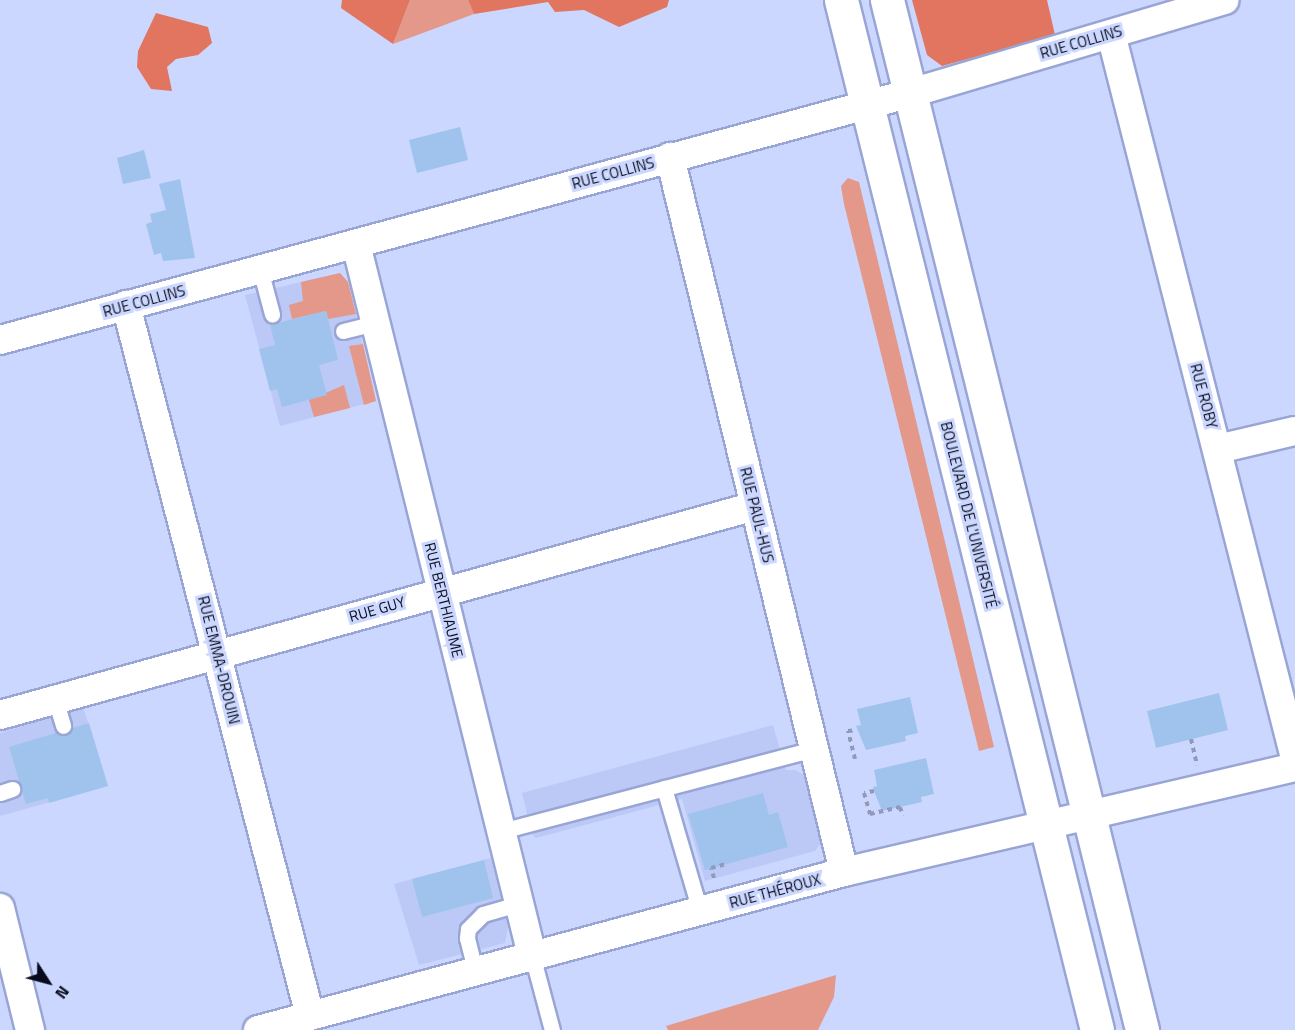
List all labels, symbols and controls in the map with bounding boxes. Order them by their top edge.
street label: RUE COLLINS [1038,22,1124,62]
street label: RUE COLLINS [570,153,656,193]
street label: RUE COLLINS [101,281,187,321]
street label: RUE ROBY [1187,362,1221,430]
street label: BOULEVARD DE L'UNIVERSITÉ [937,420,1001,610]
street label: RUE PAUL-HUS [736,465,778,565]
street label: RUE BERTHIAUME [421,540,467,660]
street label: RUE GUY [347,592,407,626]
street label: RUE EMMA-DROUIN [194,594,244,726]
street label: RUE THÉROUX [727,870,823,912]
north arrow [18,952,78,1012]
text: N [50,981,76,1004]

